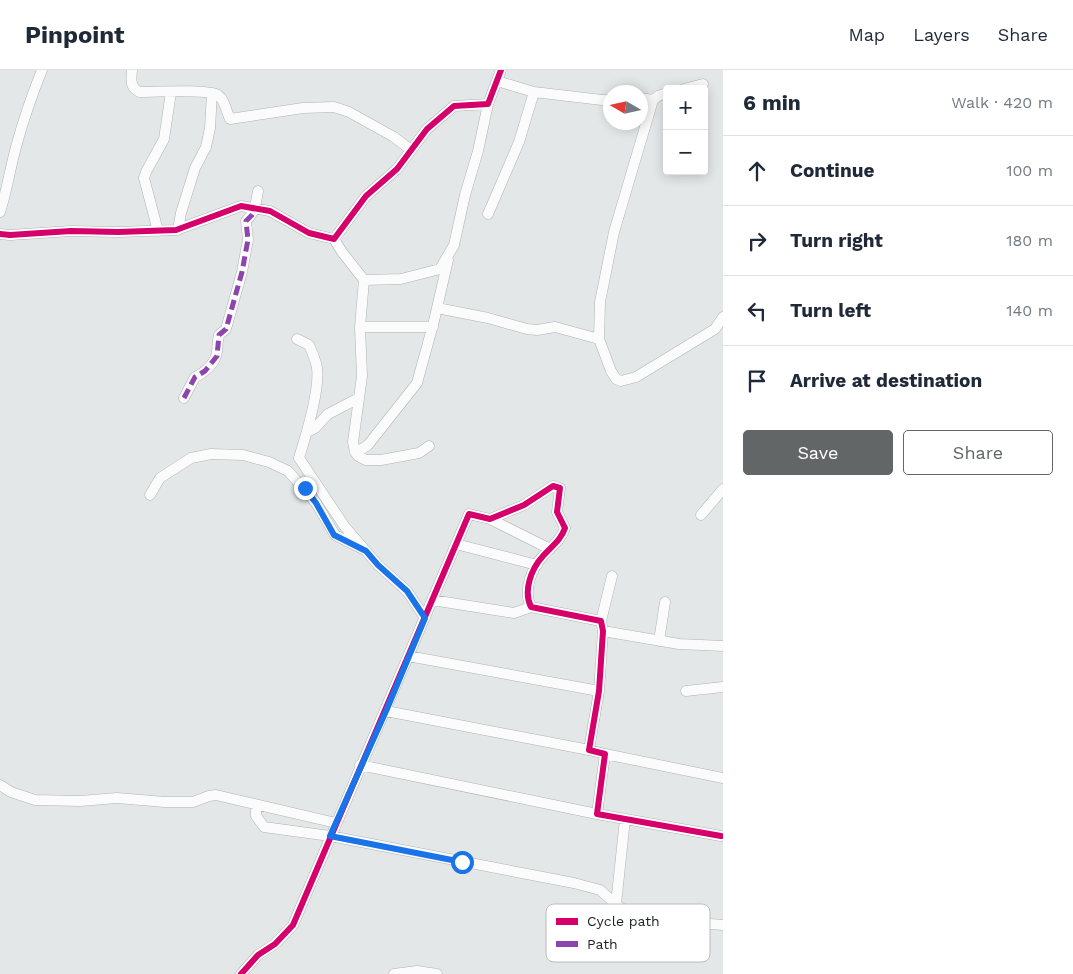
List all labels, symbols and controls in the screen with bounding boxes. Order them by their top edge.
text: Pinpoint [25,21,125,49]
text: Map [848,24,885,45]
text: Layers [913,24,970,45]
text: Share [998,24,1048,45]
north arrow [603,85,648,130]
map controls [663,85,708,175]
button: + [663,85,708,130]
text: 6 min [743,90,801,115]
text: Walk · 420 m [951,93,1053,112]
button: − [663,130,708,175]
icon: ahead [743,157,771,185]
text: Continue [790,159,874,182]
text: 100 m [1006,161,1053,180]
icon: right [743,227,771,255]
text: Turn right [790,229,883,252]
text: 180 m [1006,231,1053,250]
icon: left [743,297,771,325]
text: Turn left [790,299,871,322]
text: 140 m [1006,301,1053,320]
icon: arrive [743,367,771,395]
text: Arrive at destination [790,369,982,392]
button: Save [743,430,893,475]
button: Share [903,430,1053,475]
route end [294,477,317,500]
route start [451,851,474,874]
legend [546,904,710,962]
text: Cycle path [587,913,660,929]
text: Path [587,936,618,952]

